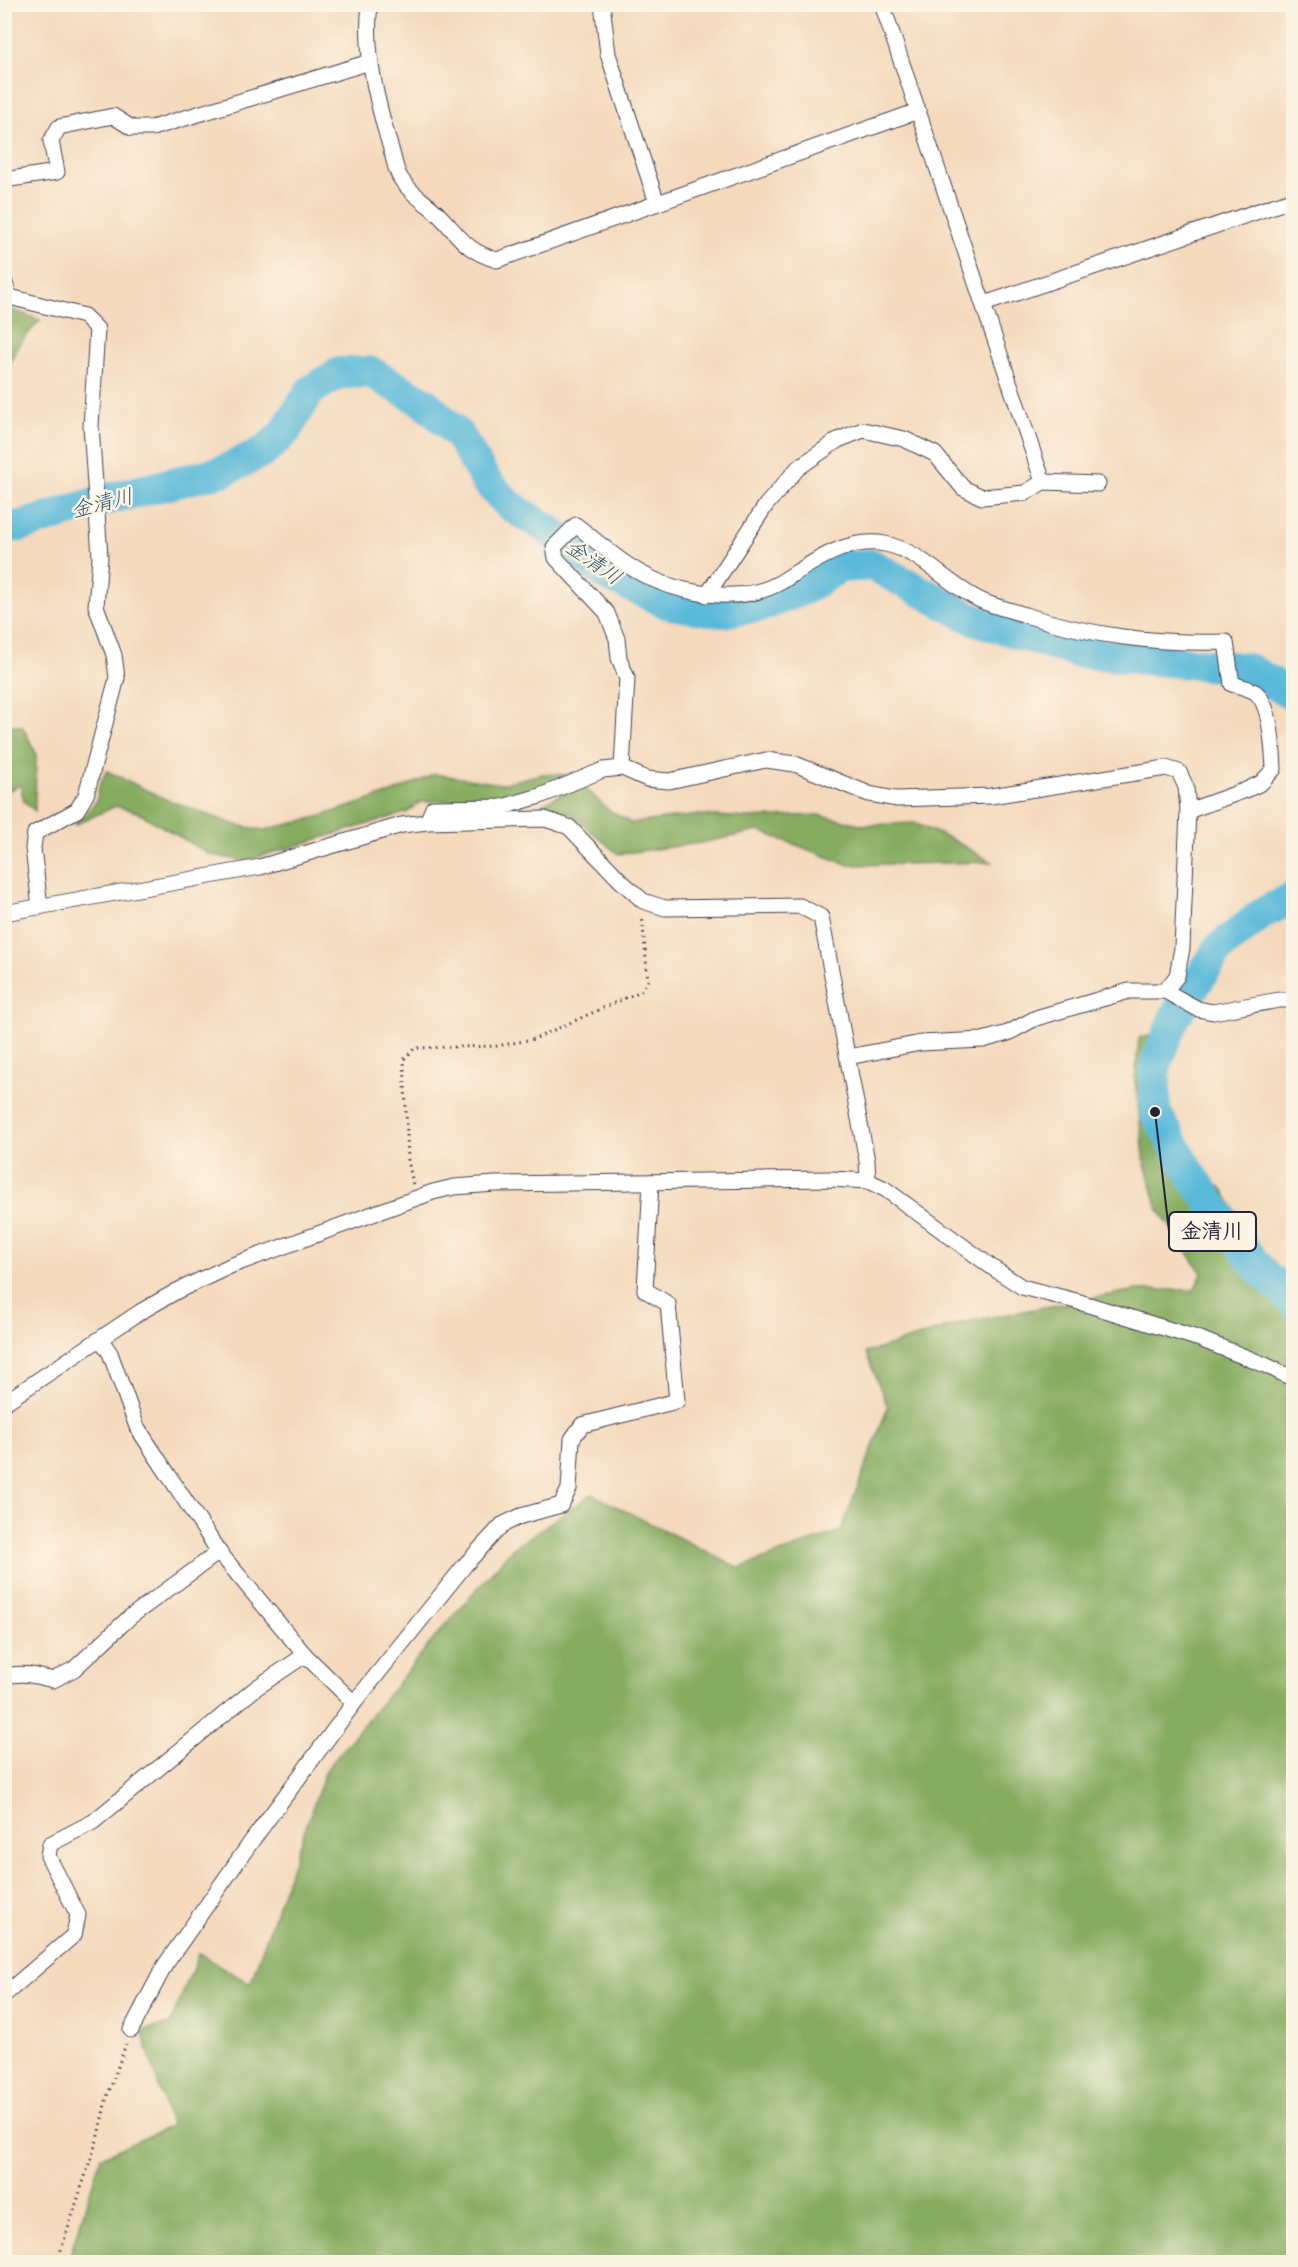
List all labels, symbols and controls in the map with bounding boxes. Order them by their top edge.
water label: 金清川 [69,485,136,526]
water label: 金清川 [559,535,626,593]
callout: 金清川 [1169,1212,1256,1251]
text: 金清川 [1181,1220,1244,1247]

